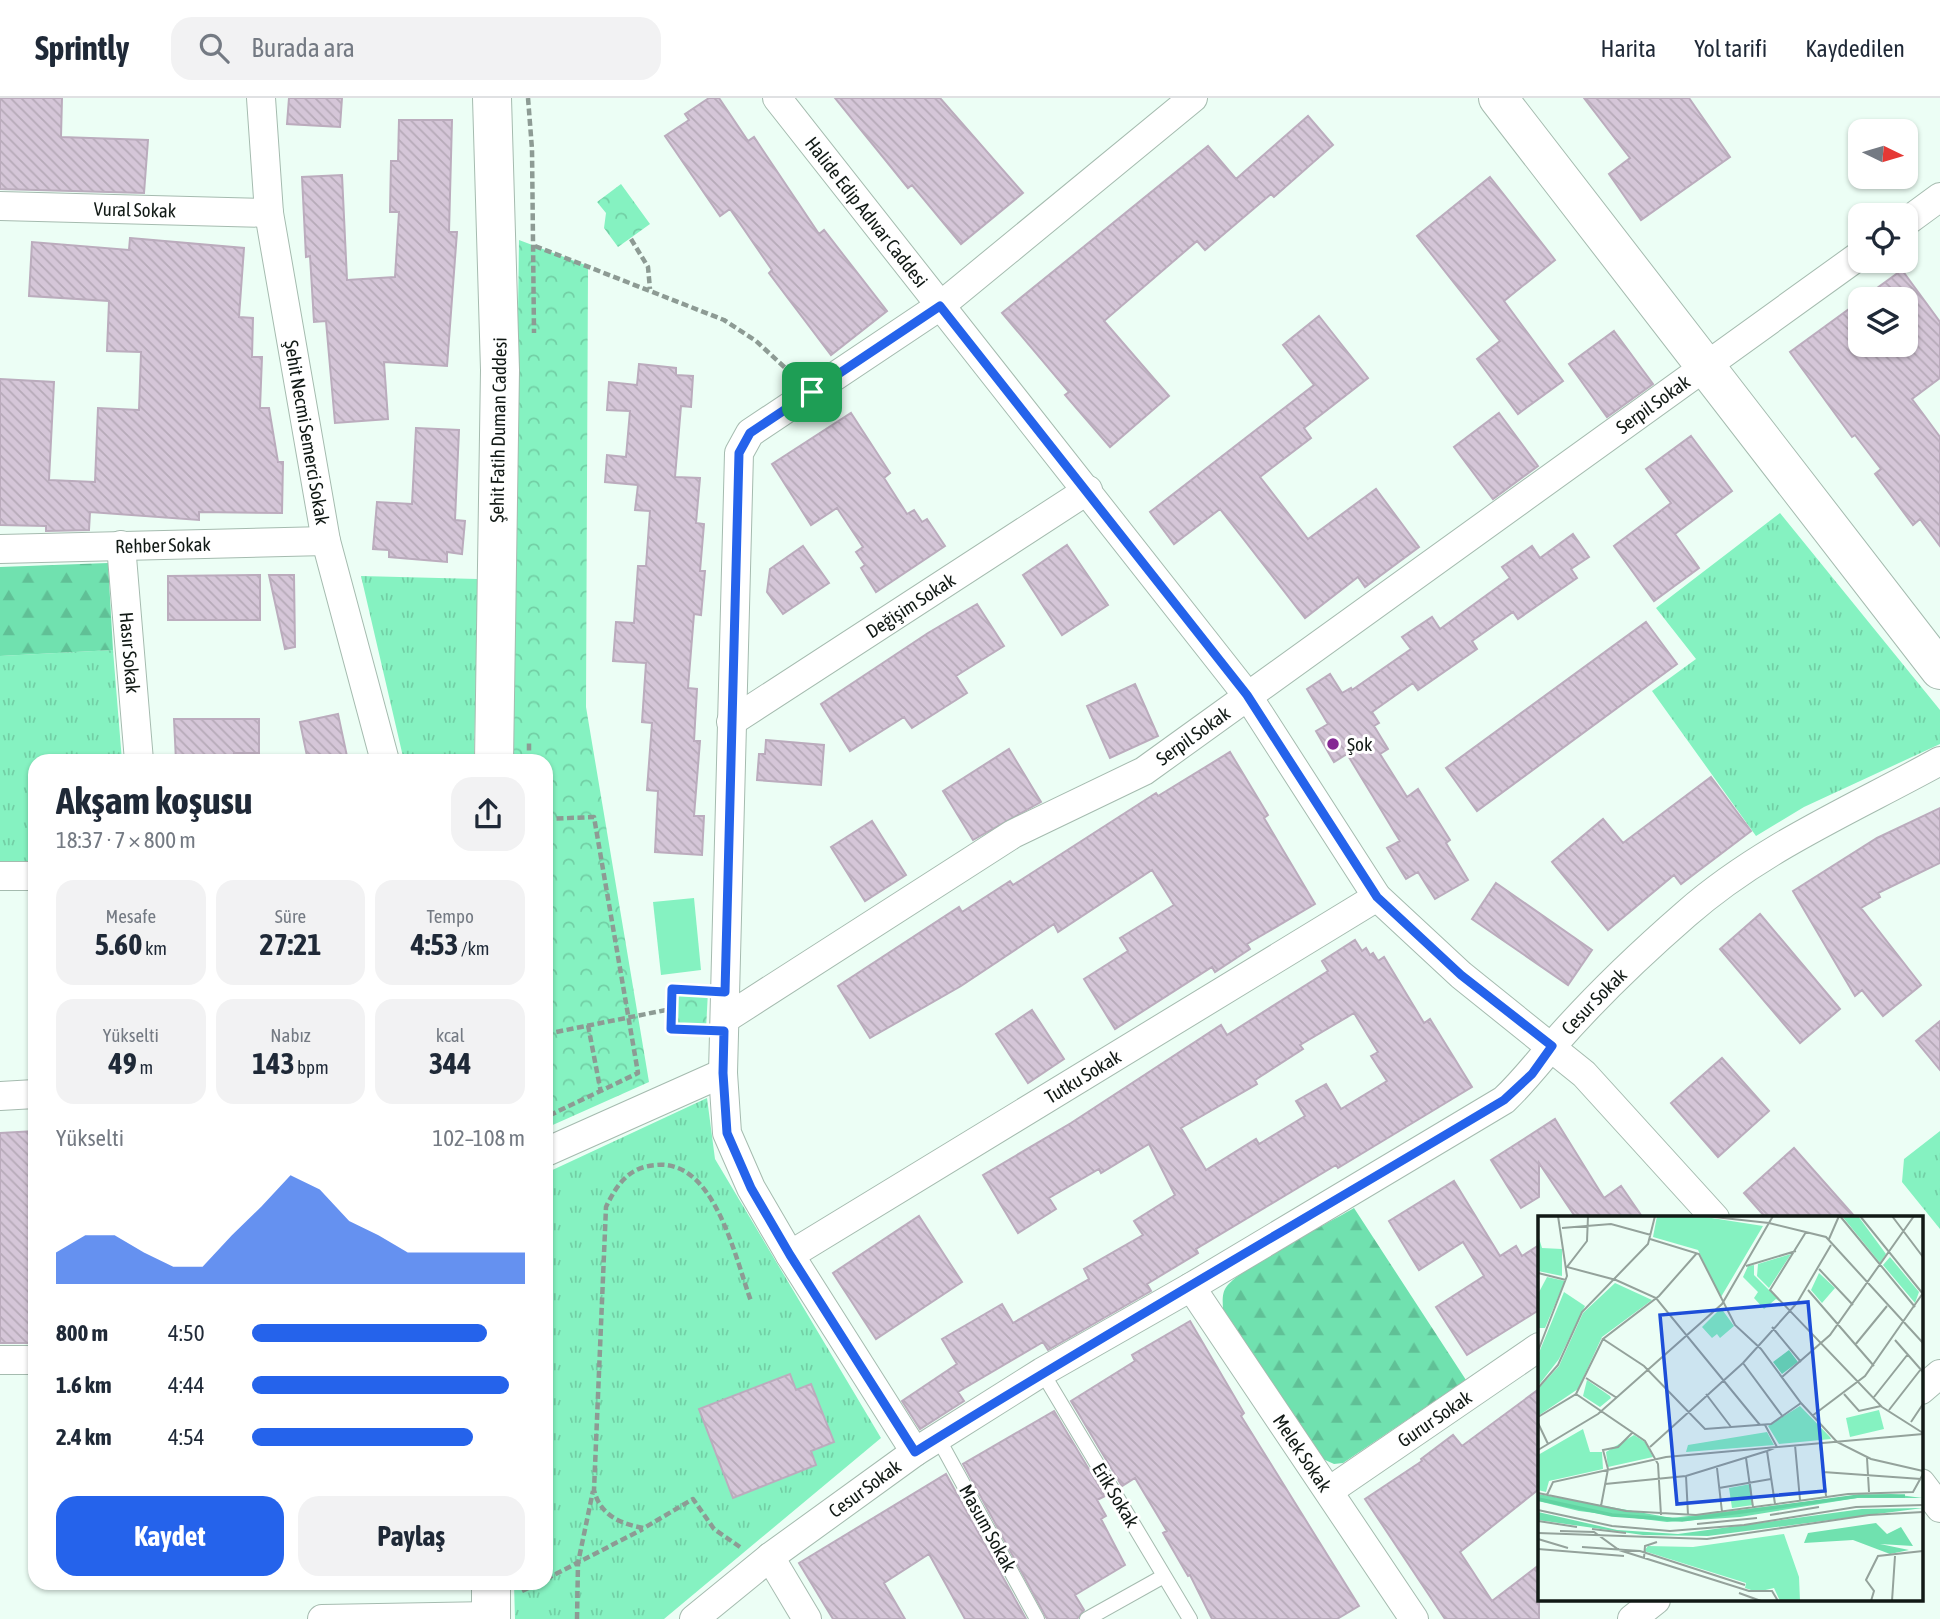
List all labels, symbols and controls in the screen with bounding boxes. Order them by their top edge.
search box [171,17,661,80]
text: Sprintly [35,29,129,67]
icon: search [195,29,233,67]
text: Burada ara [251,33,355,63]
text: Harita [1600,35,1656,62]
text: Yol tarifi [1694,35,1767,62]
text: Kaydedilen [1805,35,1905,62]
north arrow [1848,119,1918,189]
map controls [1848,119,1918,357]
street label: Halide Edip Adıvar Caddesi [801,132,933,292]
street label: Vural Sokak [93,197,177,222]
button: locate [1848,203,1918,273]
button: layers [1848,287,1918,357]
street label: Şehit Fatih Duman Caddesi [485,337,511,523]
street label: Şehit Necmi Semerci Sokak [280,338,334,527]
pin [782,362,842,422]
street label: Serpil Sokak [1612,370,1695,438]
icon: arrive [793,373,831,411]
street label: Rehber Sokak [115,533,212,557]
street label: Değişim Sokak [862,568,960,642]
street label: Hasır Sokak [116,611,144,695]
street label: Serpil Sokak [1152,701,1235,770]
place label: Şok [1347,733,1373,755]
marker: Şok [1325,736,1341,752]
button: share [451,777,525,851]
text: Akşam koşusu [56,779,252,822]
text: 18:37 · 7 × 800 m [56,827,196,853]
text: Mesafe [105,905,156,927]
text: Süre [275,905,306,927]
text: Tempo [426,905,474,927]
text: 5.60 [95,927,142,961]
text: 27:21 [260,927,321,961]
text: 4:53 [411,927,458,961]
text: km [142,937,167,959]
text: /km [458,937,490,959]
street label: Cesur Sokak [1557,963,1631,1039]
text: Yükselti [103,1024,159,1046]
text: Nabız [270,1024,311,1046]
text: kcal [436,1024,465,1046]
street label: Tutku Sokak [1041,1045,1125,1108]
text: 49 [109,1046,137,1080]
text: 143 [252,1046,295,1080]
text: 344 [429,1046,471,1080]
text: m [137,1056,153,1078]
text: bpm [295,1056,329,1078]
text: Yükselti [56,1125,124,1151]
text: 102–108 m [432,1125,525,1151]
inset map [1538,1216,1923,1602]
text: 800 m [56,1320,108,1346]
text: 4:50 [168,1320,205,1346]
text: 1.6 km [56,1372,112,1398]
text: 4:44 [168,1372,205,1398]
street label: Gurur Sokak [1393,1385,1476,1452]
street label: Melek Sokak [1269,1410,1337,1496]
text: 2.4 km [56,1424,112,1450]
text: 4:54 [168,1424,205,1450]
street label: Cesur Sokak [824,1455,906,1522]
street label: Erik Sokak [1088,1459,1144,1532]
street label: Masum Sokak [955,1481,1021,1576]
button: Kaydet [56,1496,284,1576]
button: Paylaş [298,1496,525,1576]

